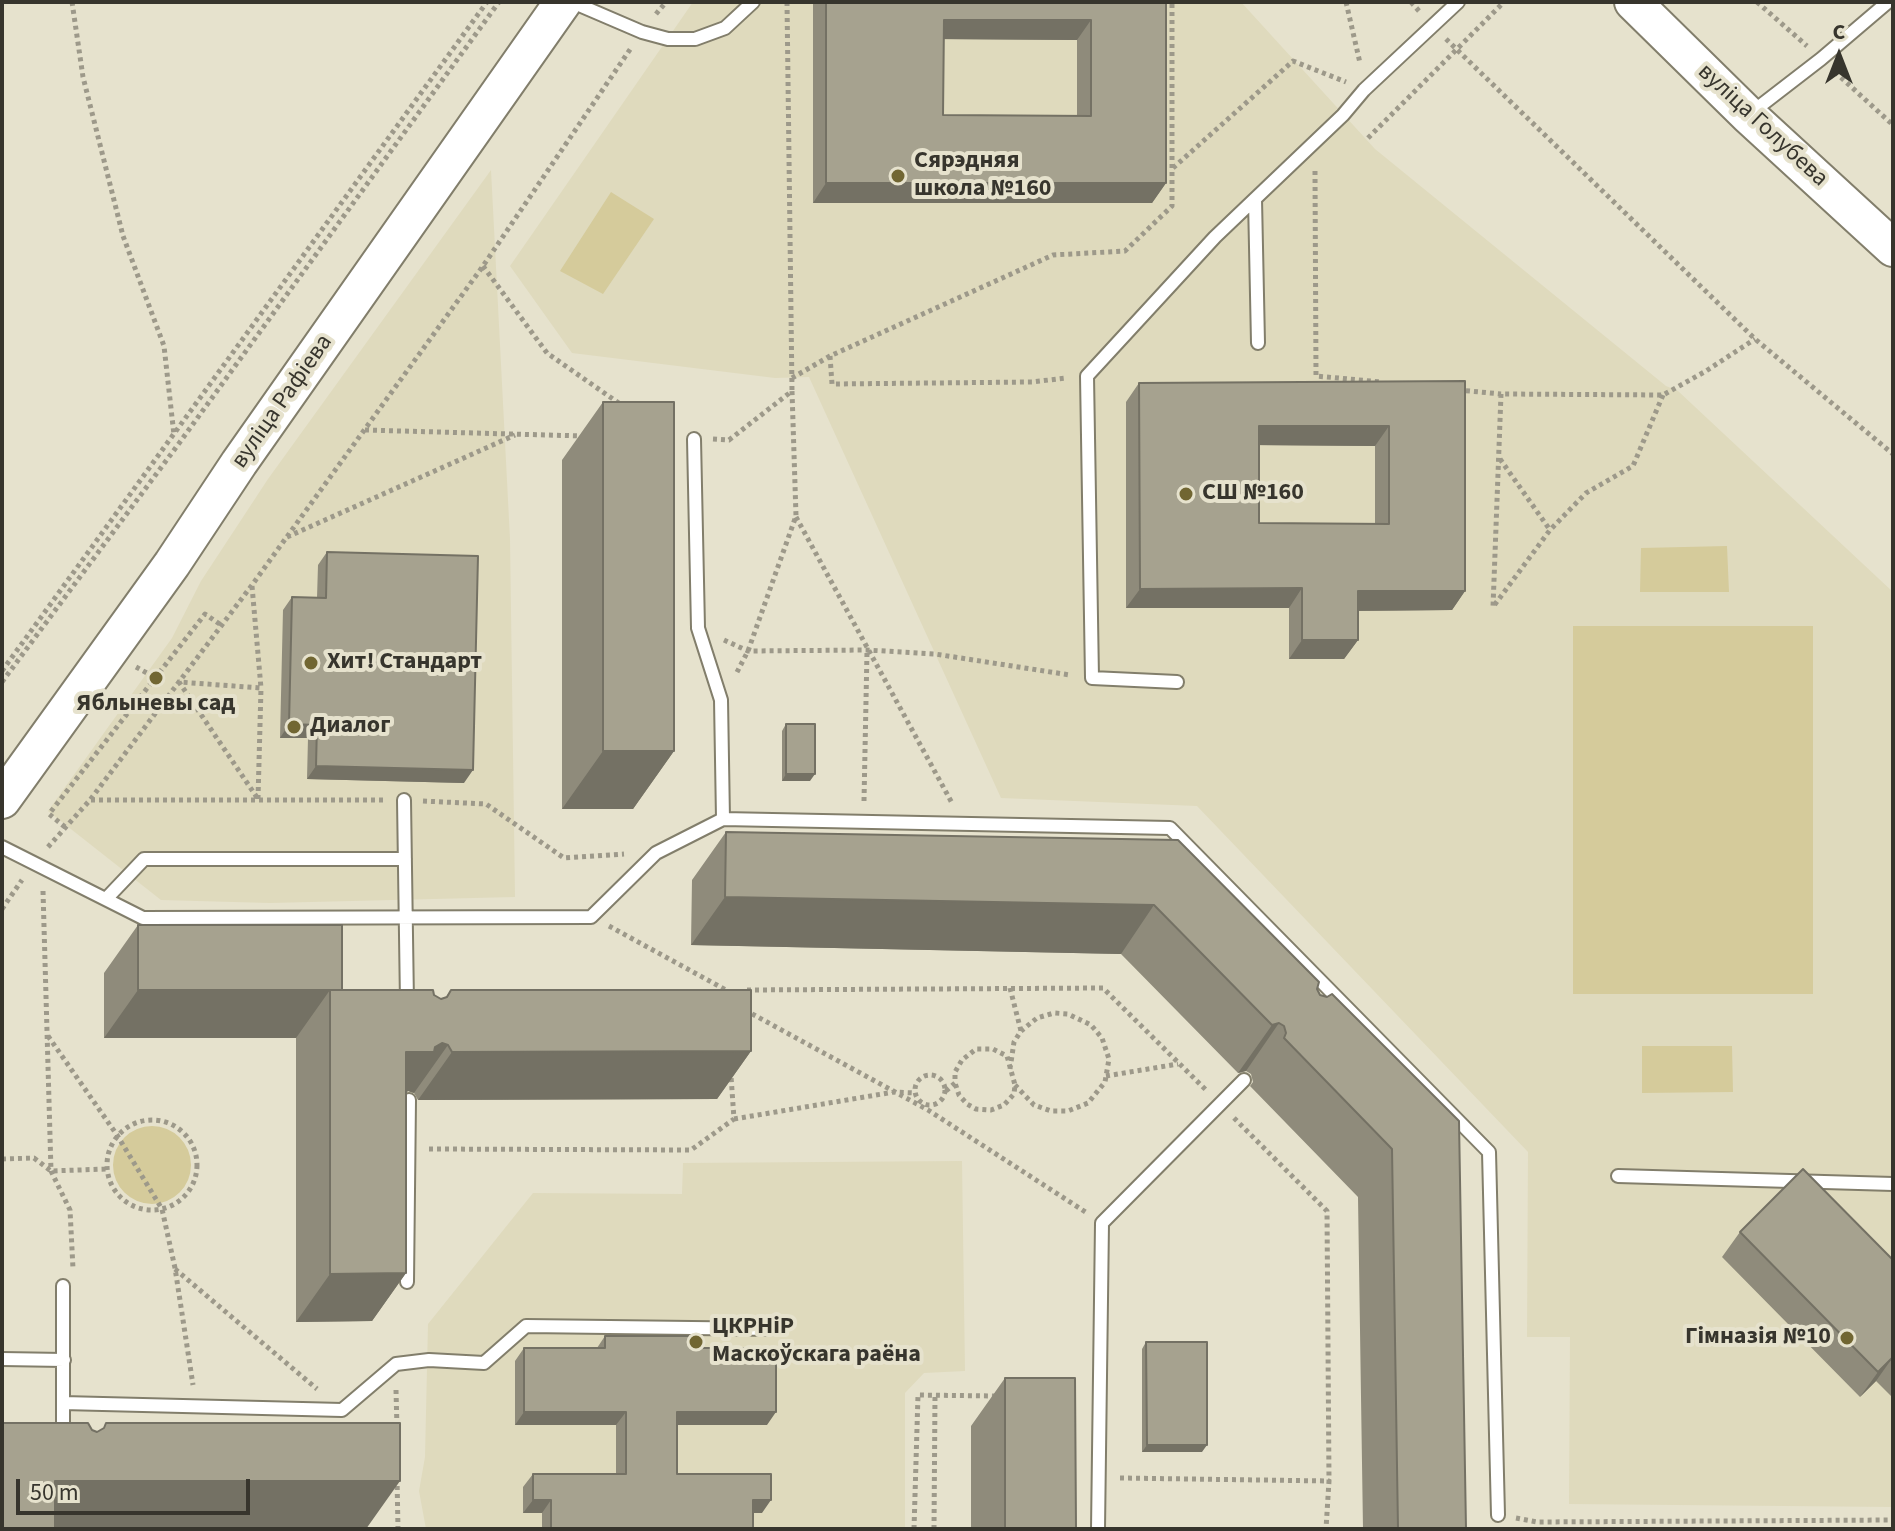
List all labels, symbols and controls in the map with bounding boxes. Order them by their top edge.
north arrow [1799,16,1879,96]
text: С [1833,16,1845,48]
street label: вуліца Голубева [1691,58,1833,194]
place label: Сярэдняя школа №160 [914,148,1052,204]
marker: Сярэдняя школа №160 [889,167,907,185]
street label: вуліца Рафіева [226,330,340,474]
place label: СШ №160 [1202,480,1304,508]
marker: СШ №160 [1177,485,1195,503]
place label: Хит! Стандарт [327,649,482,677]
marker: Хит! Стандарт [302,654,320,672]
marker: Яблыневы сад [147,669,165,687]
place label: Яблыневы сад [77,691,235,719]
place label: Диалог [310,713,391,741]
marker: Диалог [285,718,303,736]
place label: ЦКРНіР Маскоўскага раёна [712,1314,921,1370]
place label: Гімназія №10 [1685,1324,1831,1352]
marker: Гімназія №10 [1838,1329,1856,1347]
marker: ЦКРНіР Маскоўскага раёна [687,1333,705,1351]
scale bar [20,1463,254,1513]
text: 50 m [30,1475,79,1510]

